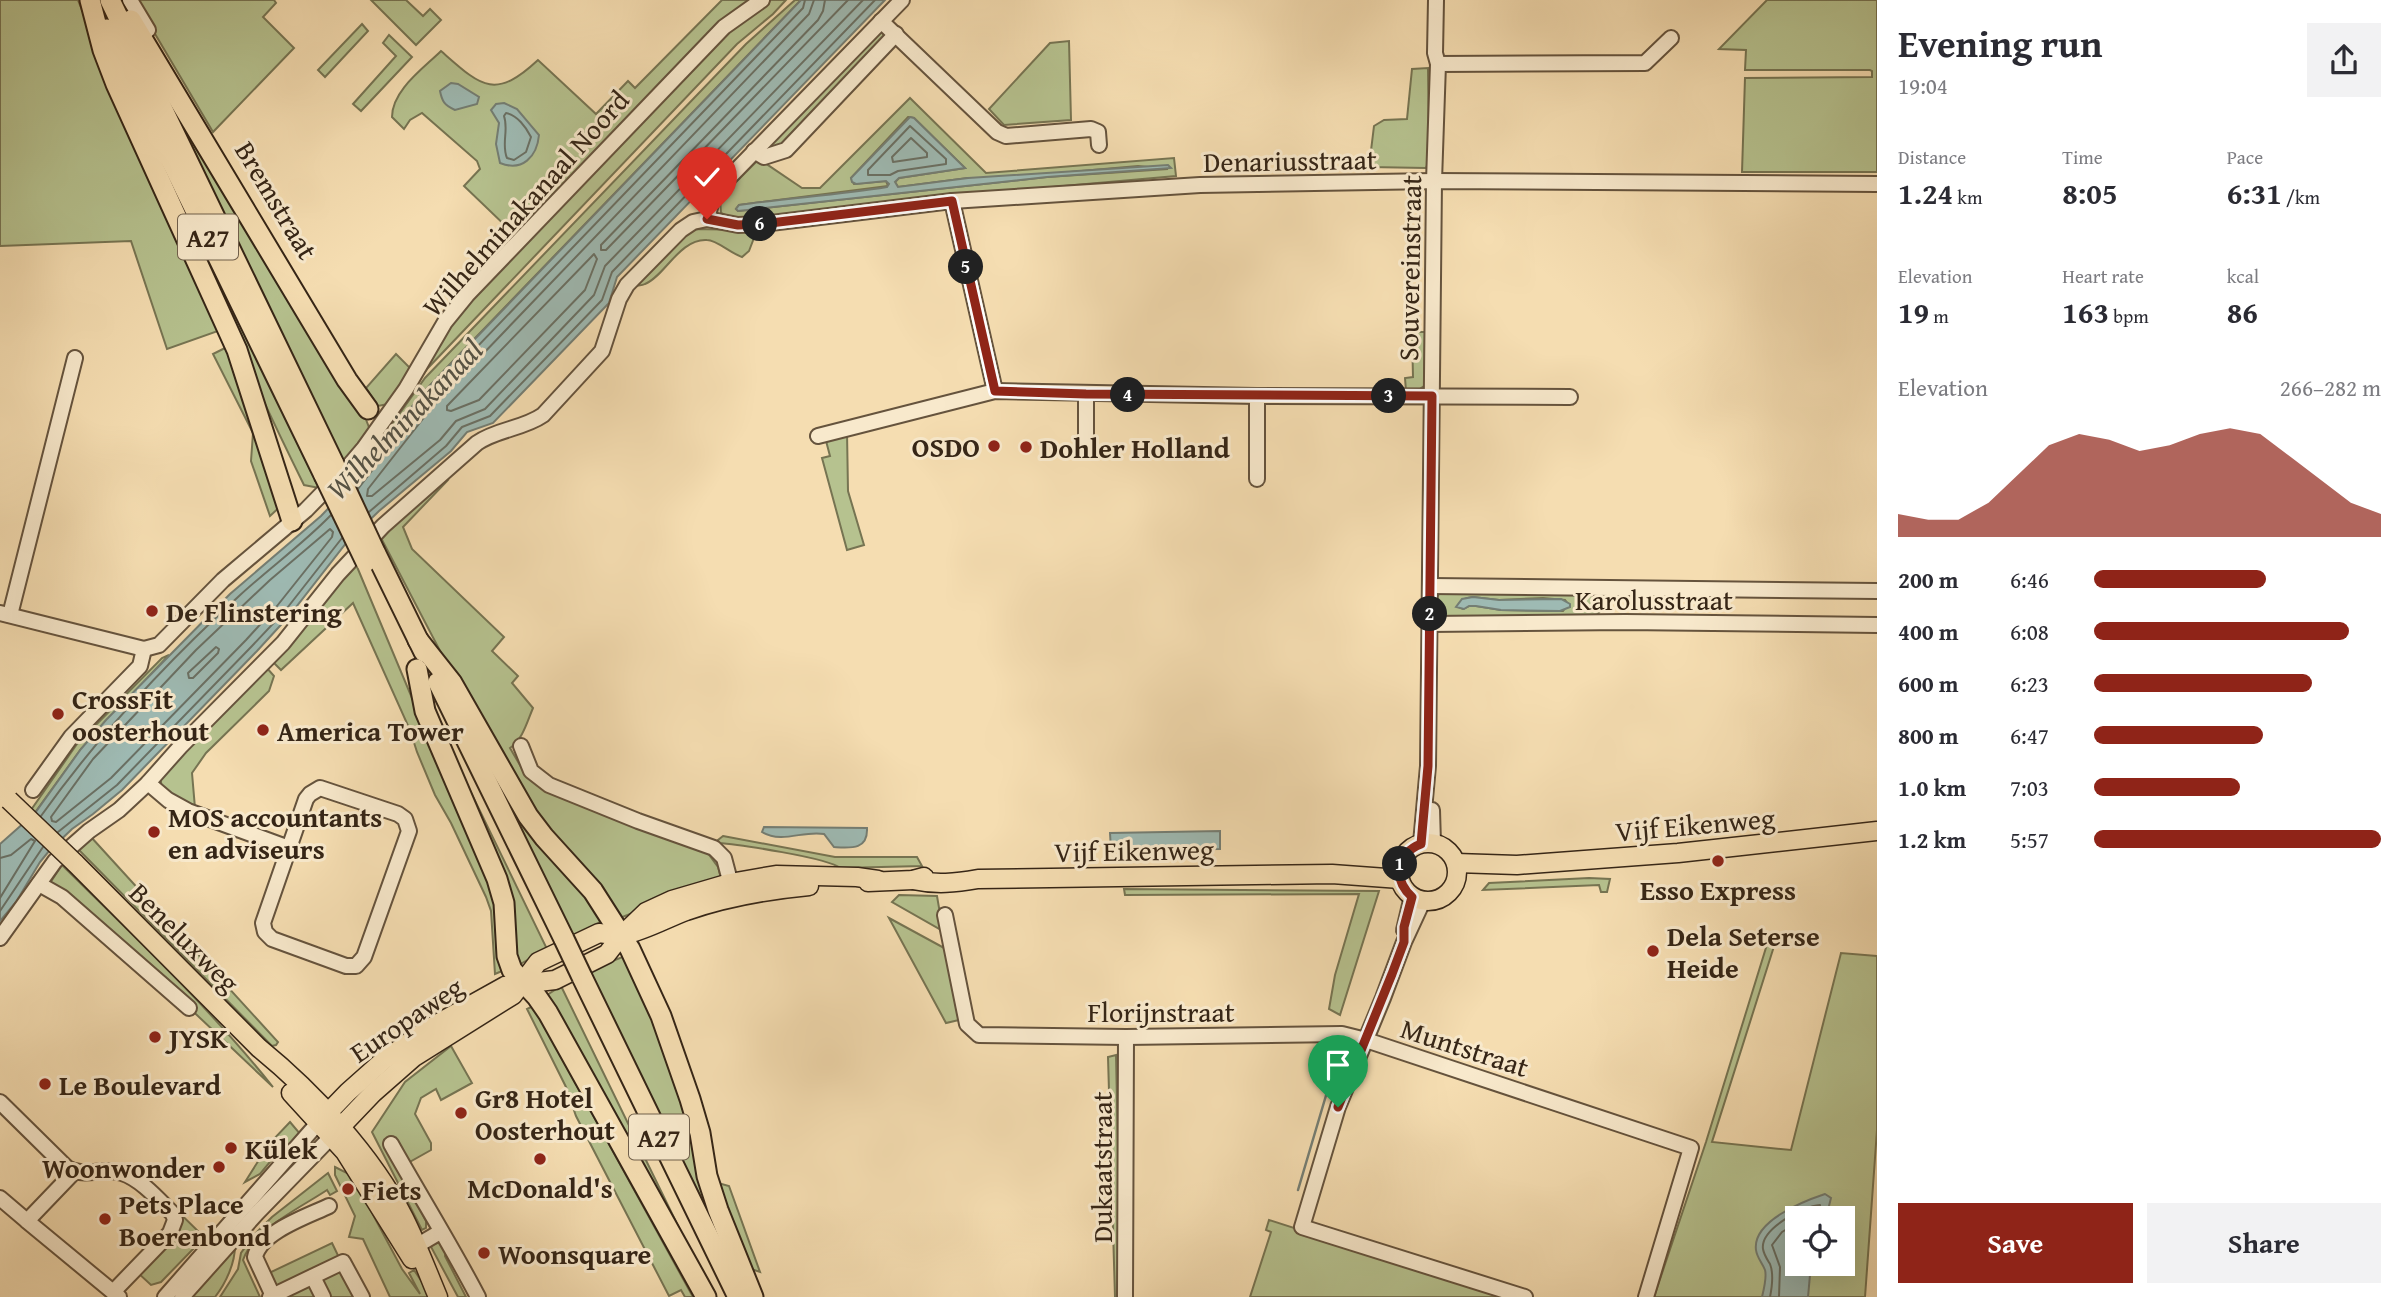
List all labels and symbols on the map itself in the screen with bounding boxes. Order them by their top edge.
street label: Wilhelminakanaal Noord [412,80,638,325]
street label: Bremstraat [226,133,329,267]
street label: Denariusstraat [1203,138,1377,182]
pin [677,147,737,219]
street label: Souvereinstraat [1387,175,1431,361]
pin: 6 [742,206,778,242]
road number: A27 [178,214,238,260]
pin: 5 [948,250,984,284]
water label: Wilhelminakanaal [316,328,492,510]
pin: 4 [1110,378,1146,412]
pin: 3 [1372,378,1406,414]
place label: OSDO [912,426,980,467]
place label: Dohler Holland [1040,427,1231,468]
marker: OSDO [986,438,1002,454]
marker: Dohler Holland [1018,439,1034,455]
street label: Karolusstraat [1575,579,1733,620]
place label: De Flinstering [166,591,342,632]
pin: 2 [1412,596,1448,632]
marker: De Flinstering [144,603,160,619]
place label: CrossFit oosterhout [72,678,210,751]
marker: CrossFit oosterhout [50,706,66,722]
place label: America Tower [277,710,464,751]
marker: America Tower [255,722,271,738]
place label: MOS accountants en adviseurs [168,796,382,869]
street label: Vijf Eikenweg [1614,797,1776,851]
marker: MOS accountants en adviseurs [146,824,162,840]
street label: Vijf Eikenweg [1054,828,1214,872]
pin: 1 [1382,846,1418,882]
marker: Esso Express [1710,853,1726,869]
place label: Esso Express [1640,869,1796,910]
street label: Beneluxweg [120,872,250,1002]
place label: Dela Seterse Heide [1667,915,1820,988]
marker: Dela Seterse Heide [1645,943,1661,959]
street label: Europaweg [341,966,471,1072]
street label: Florijnstraat [1087,991,1235,1032]
street label: Muntstraat [1396,1007,1534,1087]
place label: JYSK [165,1017,228,1058]
marker: JYSK [147,1029,163,1045]
pin [1308,1035,1368,1107]
place label: Le Boulevard [59,1064,222,1105]
marker: Le Boulevard [37,1076,53,1092]
place label: Gr8 Hotel Oosterhout [475,1077,615,1150]
street label: Dukaatstraat [1081,1091,1122,1243]
marker: Gr8 Hotel Oosterhout [453,1105,469,1121]
road number: A27 [629,1114,689,1160]
place label: Külek [245,1128,318,1169]
marker: Külek [223,1140,239,1156]
place label: Woonwonder [42,1147,205,1188]
marker: McDonald's [532,1151,548,1167]
marker: Woonwonder [211,1159,227,1175]
place label: McDonald's [467,1167,613,1208]
place label: Fiets [362,1169,422,1210]
marker: Fiets [340,1181,356,1197]
place label: Pets Place Boerenbond [119,1183,271,1256]
marker: Pets Place Boerenbond [97,1211,113,1227]
place label: Woonsquare [498,1233,651,1274]
marker: Woonsquare [476,1245,492,1261]

